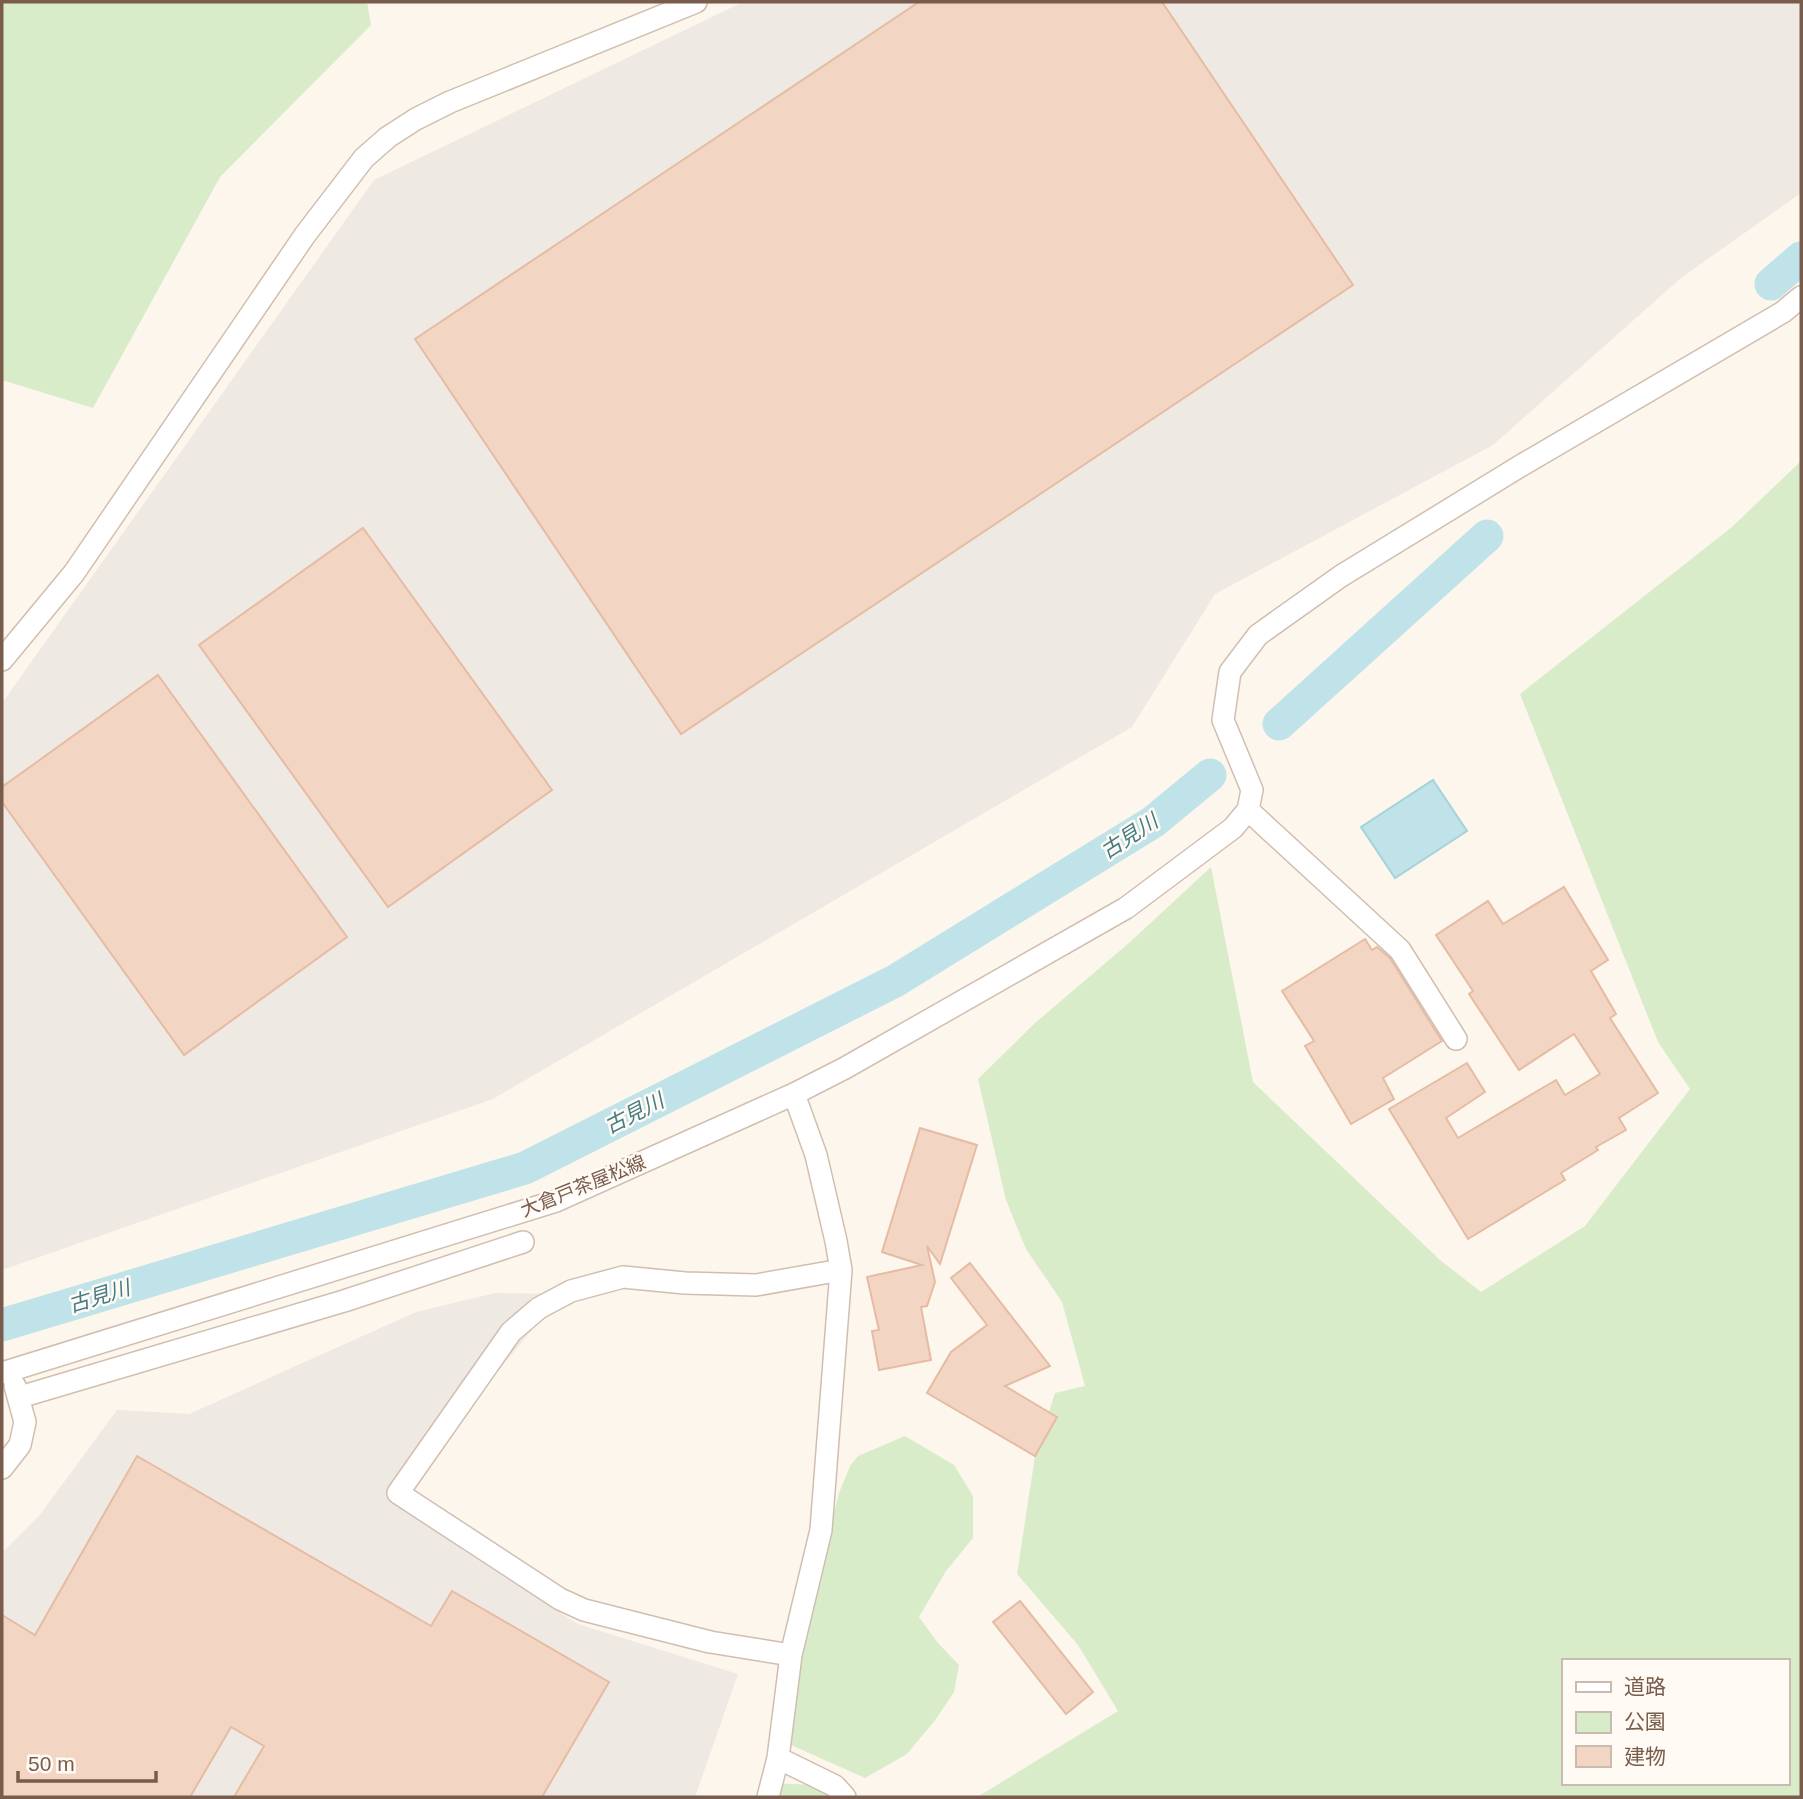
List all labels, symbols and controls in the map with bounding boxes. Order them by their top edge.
water label: 古見川 [1096,808,1163,863]
water label: 古見川 [601,1088,669,1138]
street label: 大倉戸茶屋松線 [517,1151,649,1221]
water label: 古見川 [66,1275,134,1316]
legend [1562,1659,1789,1785]
text: 道路 [1624,1675,1666,1698]
text: 公園 [1624,1710,1666,1733]
scale bar [18,1740,156,1784]
text: 建物 [1624,1745,1666,1768]
text: 50 m [28,1752,75,1775]

